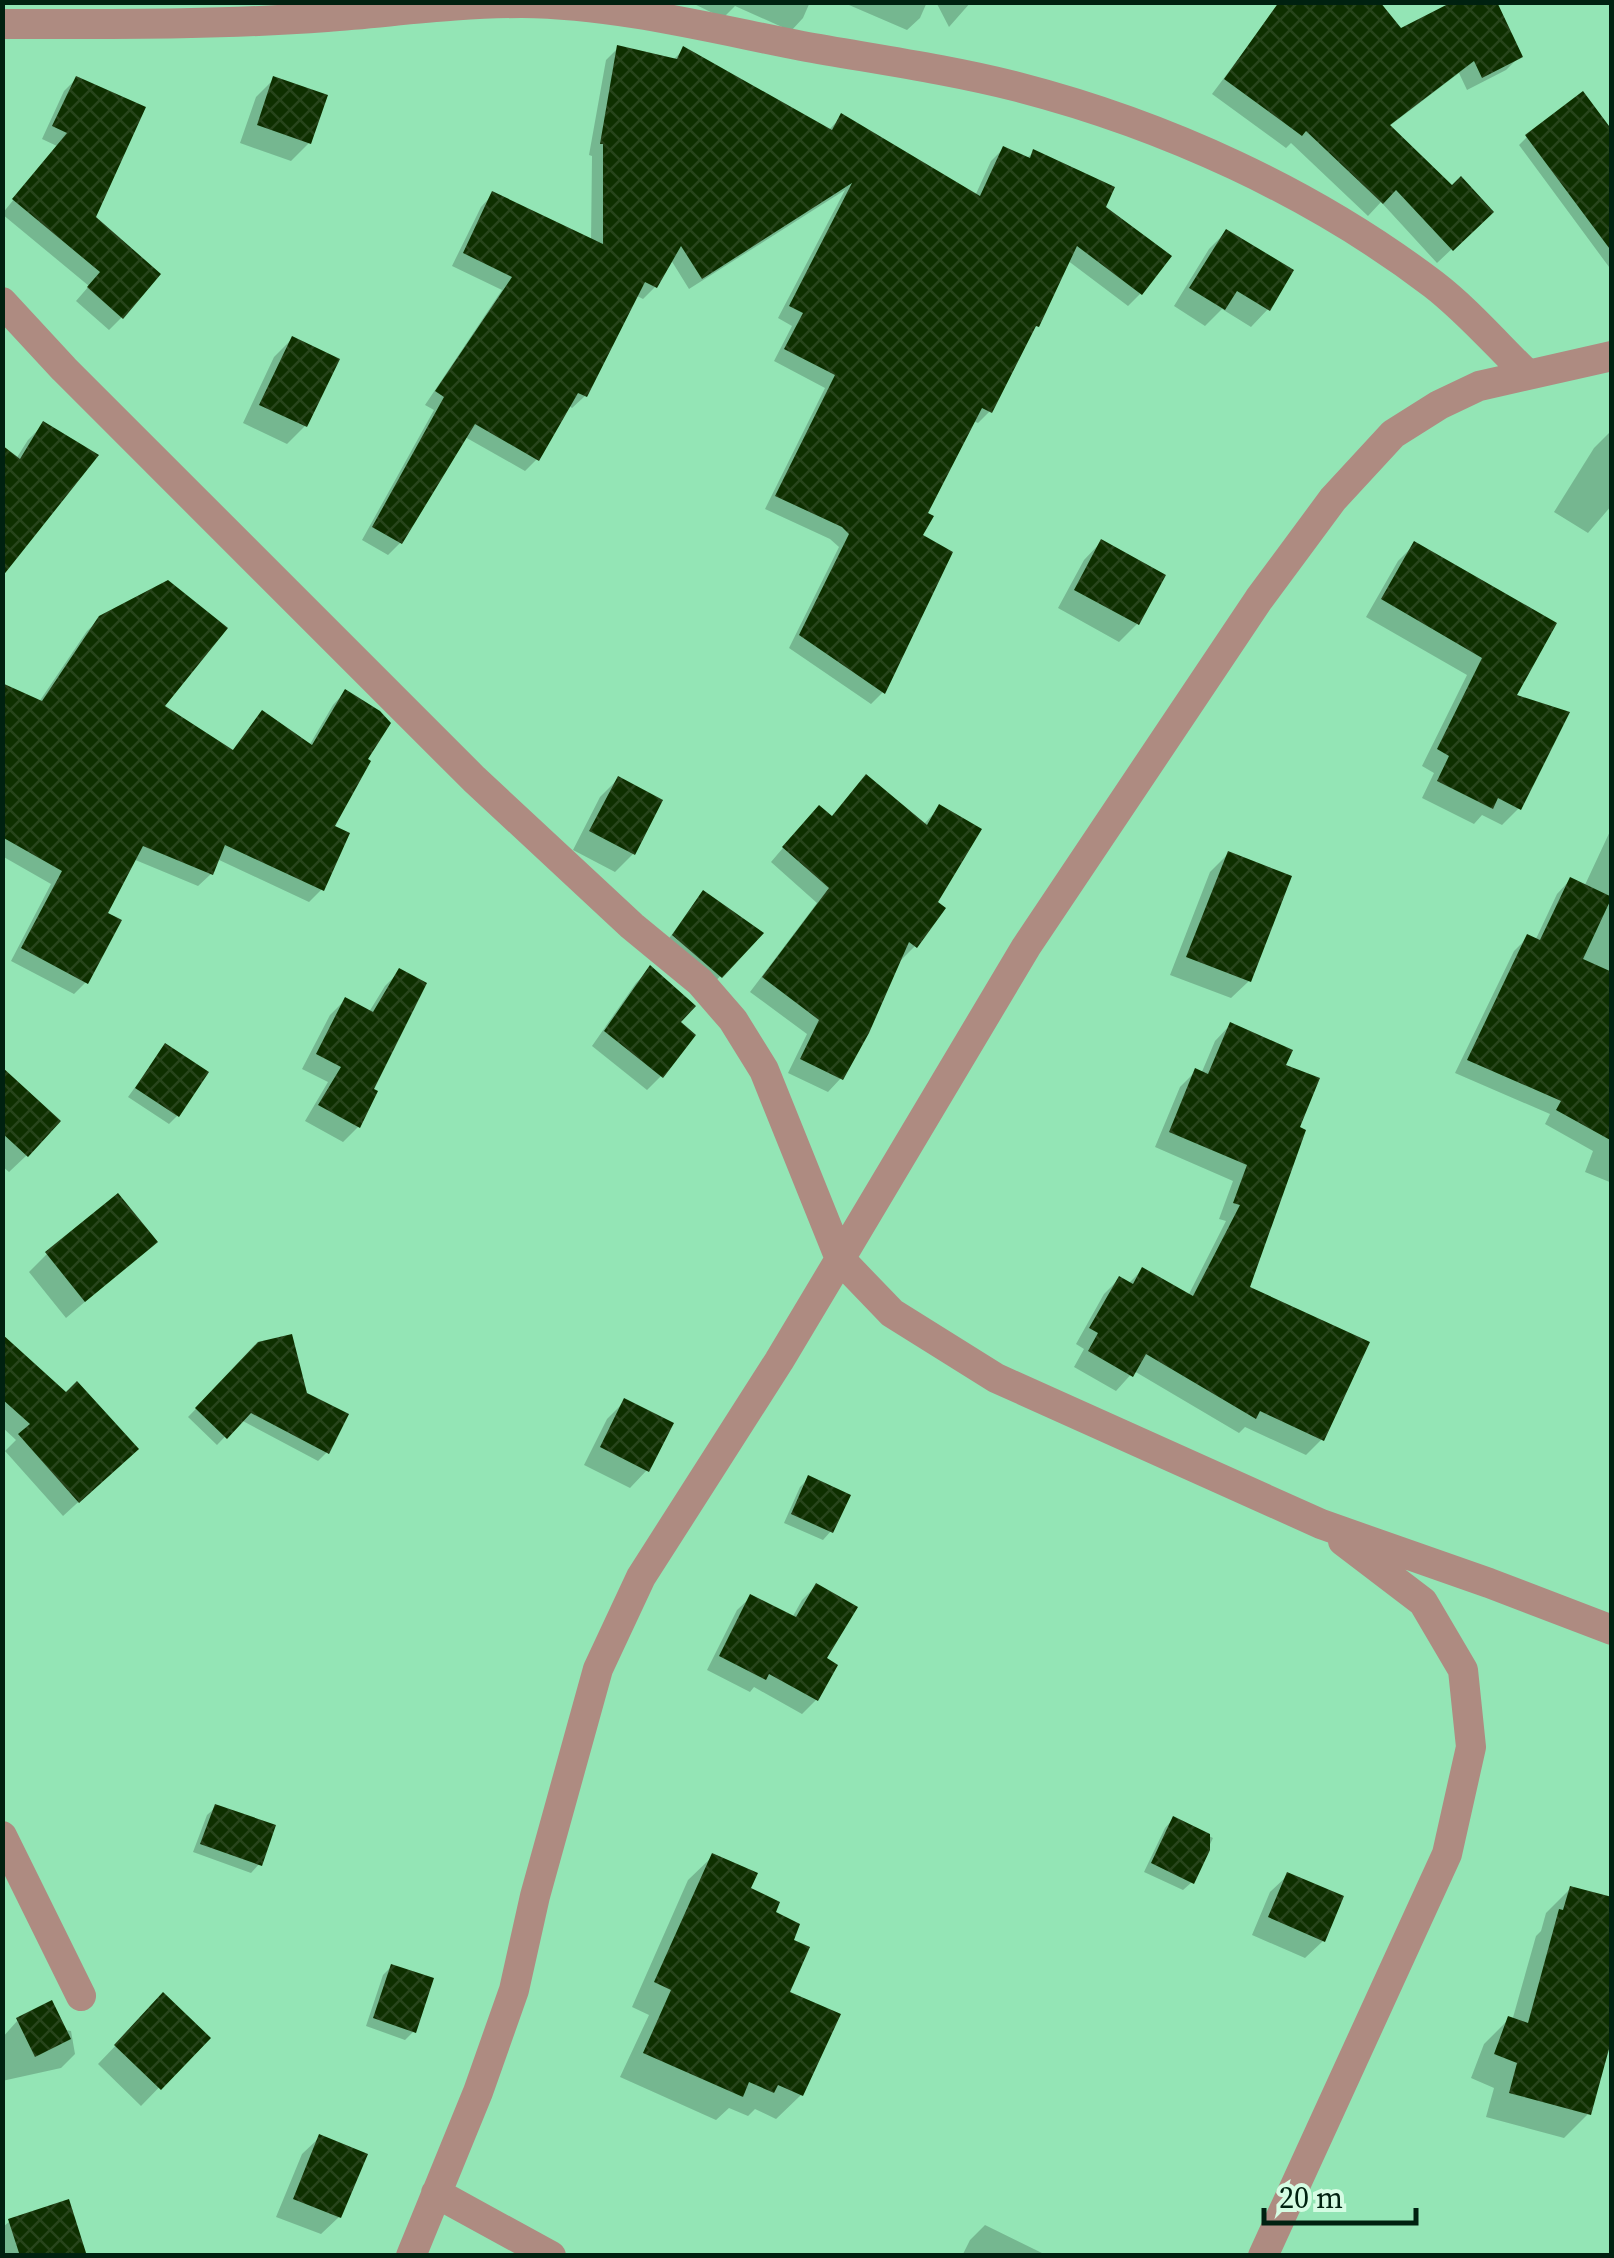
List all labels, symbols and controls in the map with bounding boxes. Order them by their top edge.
scale bar [1264,2163,1416,2225]
text: 20 m [1279,2177,1343,2218]

